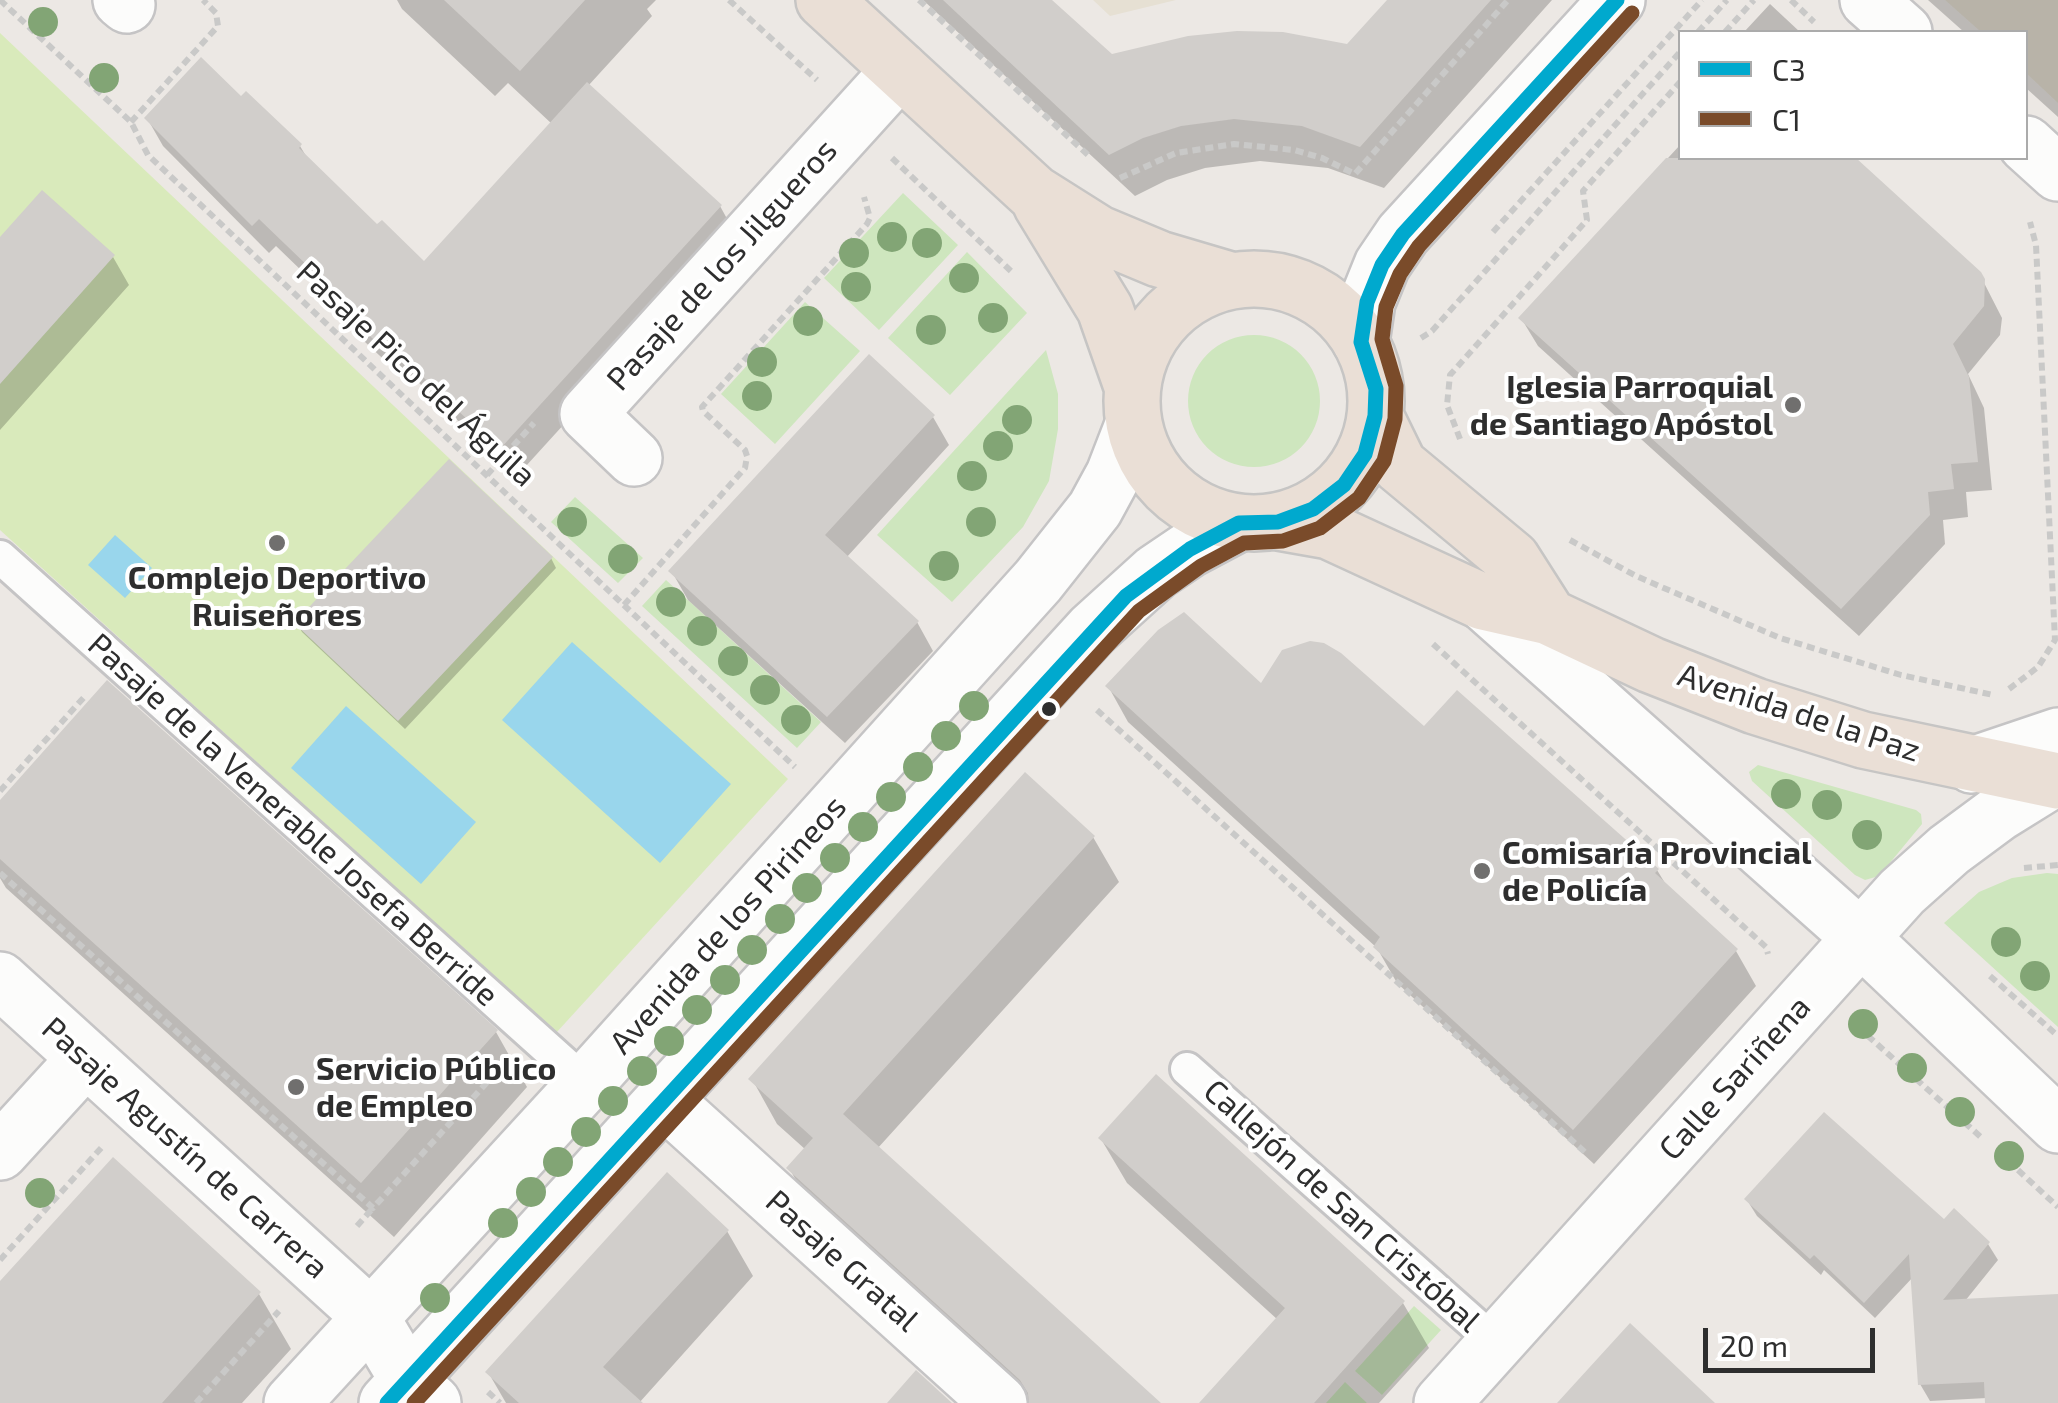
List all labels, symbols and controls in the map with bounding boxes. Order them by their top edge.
legend [1678,30,2028,160]
text: C3 [1772,51,1806,87]
text: C1 [1772,101,1801,137]
street label: Pasaje de los Jilgueros [599,132,845,398]
street label: Pasaje Pico del Águila [288,253,544,495]
place label: Iglesia Parroquial de Santiago Apóstol [1470,368,1773,443]
marker: Iglesia Parroquial de Santiago Apóstol [1782,394,1804,416]
marker: Complejo Deportivo Ruiseñores [266,532,288,554]
place label: Complejo Deportivo Ruiseñores [128,559,426,634]
street label: Pasaje de la Venerable Josefa Berride [80,626,506,1014]
street label: Avenida de la Paz [1673,656,1925,770]
unlabelled marker [1039,699,1059,719]
street label: Avenida de los Pirineos [602,788,854,1062]
place label: Comisaría Provincial de Policía [1502,834,1811,909]
marker: Comisaría Provincial de Policía [1471,860,1493,882]
street label: Calle Sariñena [1651,988,1819,1168]
street label: Pasaje Agustín de Carrera [34,1009,336,1287]
place label: Servicio Público de Empleo [316,1050,556,1125]
street label: Callejón de San Cristóbal [1196,1072,1488,1340]
marker: Servicio Público de Empleo [285,1076,307,1098]
street label: Pasaje Gratal [758,1182,926,1340]
scale bar [1708,1308,1880,1370]
text: 20 m [1720,1327,1788,1363]

